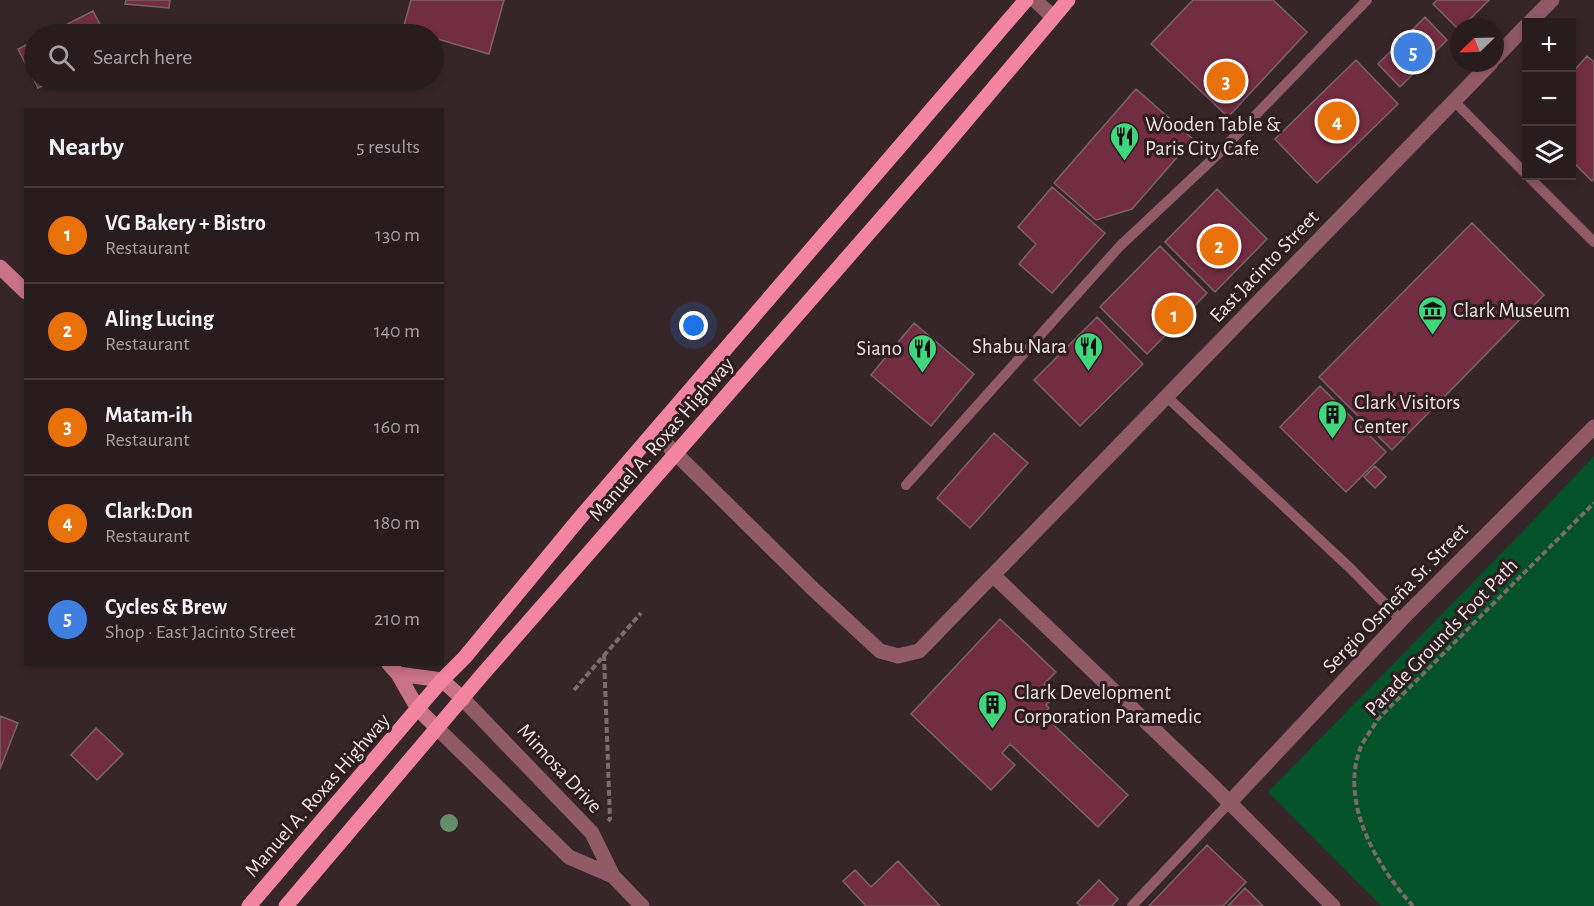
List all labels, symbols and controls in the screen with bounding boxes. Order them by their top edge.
north arrow [1450,18,1504,72]
map controls [1522,18,1576,180]
button: + [1522,18,1576,72]
search box [24,24,444,90]
pin: 5 [1394,29,1432,74]
icon: search [45,41,78,74]
text: Search here [93,46,192,68]
pin: 3 [1206,58,1246,104]
button: − [1522,72,1576,126]
pin: 4 [1318,98,1356,144]
place label: Wooden Table & Paris City Cafe [1145,114,1281,159]
restaurant icon: Wooden Table & Paris City Cafe [1108,120,1140,162]
button: layers [1522,126,1576,180]
text: Nearby [48,134,124,160]
text: 5 results [356,137,420,157]
street label: East Jacinto Street [1206,206,1323,326]
text: VG Bakery + Bistro [105,212,266,234]
pin: 2 [1200,224,1238,268]
text: 1 [64,225,71,245]
text: 130 m [375,225,420,245]
text: Restaurant [105,238,190,258]
pin: 1 [1154,292,1194,338]
museum icon: Clark Museum [1416,294,1448,336]
place label: Clark Museum [1453,300,1570,321]
text: Aling Lucing [105,308,214,330]
your location [679,311,708,340]
text: 2 [63,321,72,341]
text: 140 m [374,321,420,341]
restaurant icon: Shabu Nara [1072,330,1104,372]
restaurant icon: Siano [907,332,939,374]
text: Restaurant [105,334,190,354]
place label: Shabu Nara [972,336,1067,357]
place label: Siano [856,338,902,359]
street label: Manuel A. Roxas Highway [585,354,738,525]
place label: Clark Visitors Center [1354,392,1460,437]
building icon: Clark Visitors Center [1317,398,1349,440]
text: Matam-ih [105,404,193,426]
text: 3 [63,417,72,437]
text: 160 m [374,417,420,437]
text: Restaurant [105,430,190,450]
text: Clark:Don [105,500,193,522]
text: 4 [62,513,73,533]
text: 180 m [374,513,420,533]
street label: Sergio Osmeña Sr. Street [1319,519,1472,677]
text: Restaurant [105,526,190,546]
street label: Parade Grounds Foot Path [1361,555,1522,720]
text: Cycles & Brew [105,596,227,618]
text: 5 [63,609,72,629]
text: 210 m [374,609,420,629]
text: Shop · East Jacinto Street [105,622,296,642]
place label: Clark Development Corporation Paramedic [1014,682,1201,727]
building icon: Clark Development Corporation Paramedic [977,688,1009,730]
street label: Manuel A. Roxas Highway [241,710,394,881]
street label: Mimosa Drive [513,720,606,817]

